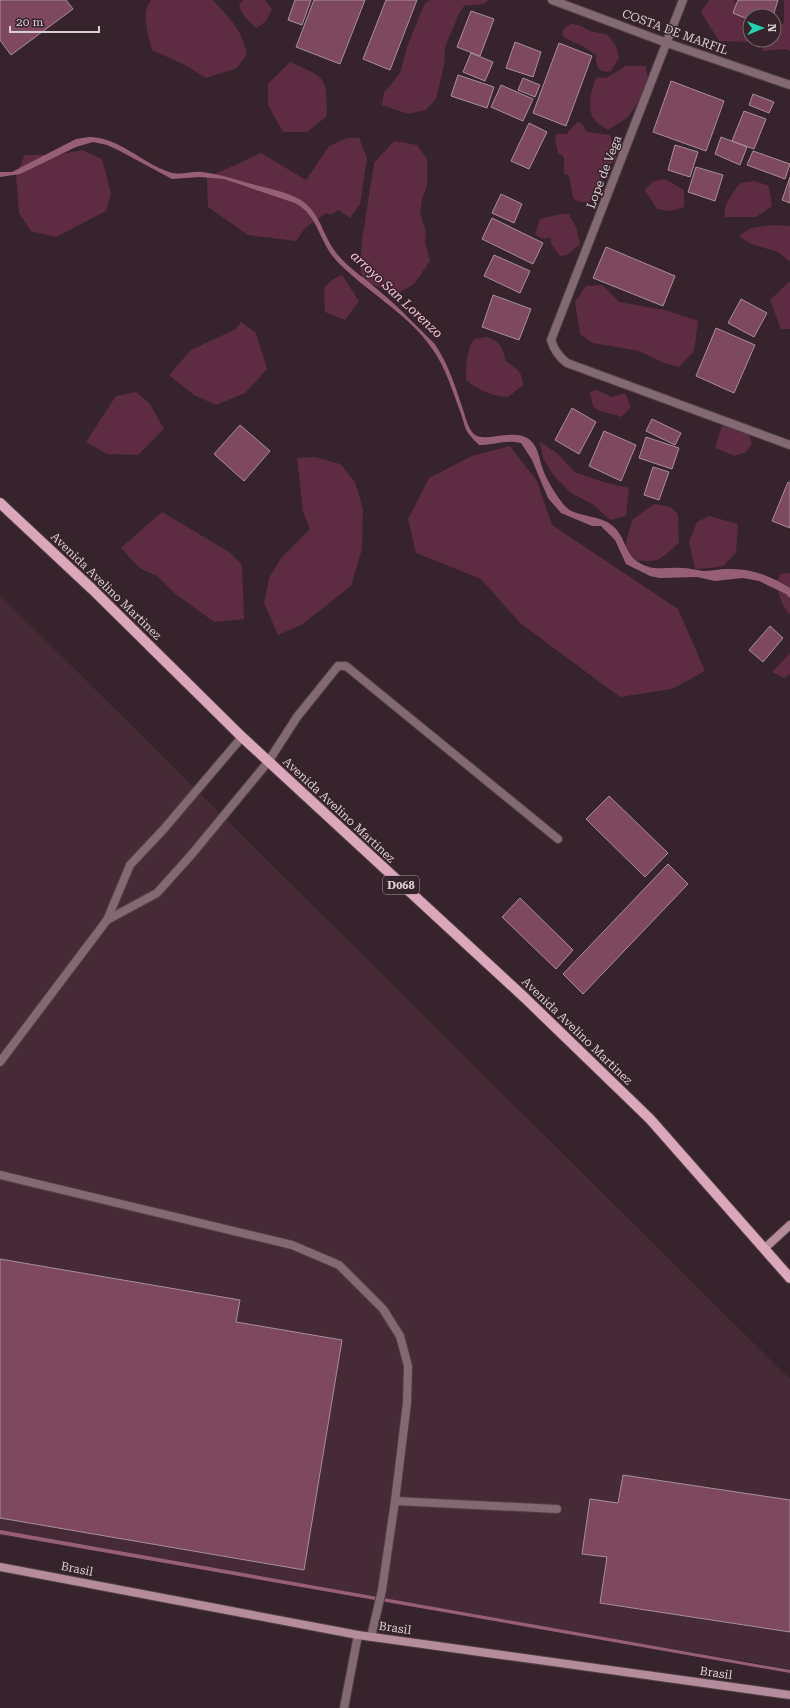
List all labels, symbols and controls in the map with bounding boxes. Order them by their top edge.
street label: COSTA DE MARFIL [620,6,730,58]
scale bar [10,8,99,34]
north arrow [742,8,782,48]
text: 20 m [16,15,43,29]
text: N [765,23,778,33]
street label: Lope de Vega [584,133,625,210]
water label: arroyo San Lorenzo [348,248,446,341]
street label: Avenida Avelino Martinez [48,530,164,643]
street label: Avenida Avelino Martinez [280,754,398,866]
road number: D068 [383,876,419,894]
street label: Avenida Avelino Martinez [519,975,635,1088]
street label: Brasil [60,1559,95,1579]
street label: Brasil [378,1619,412,1637]
street label: Brasil [699,1664,733,1682]

